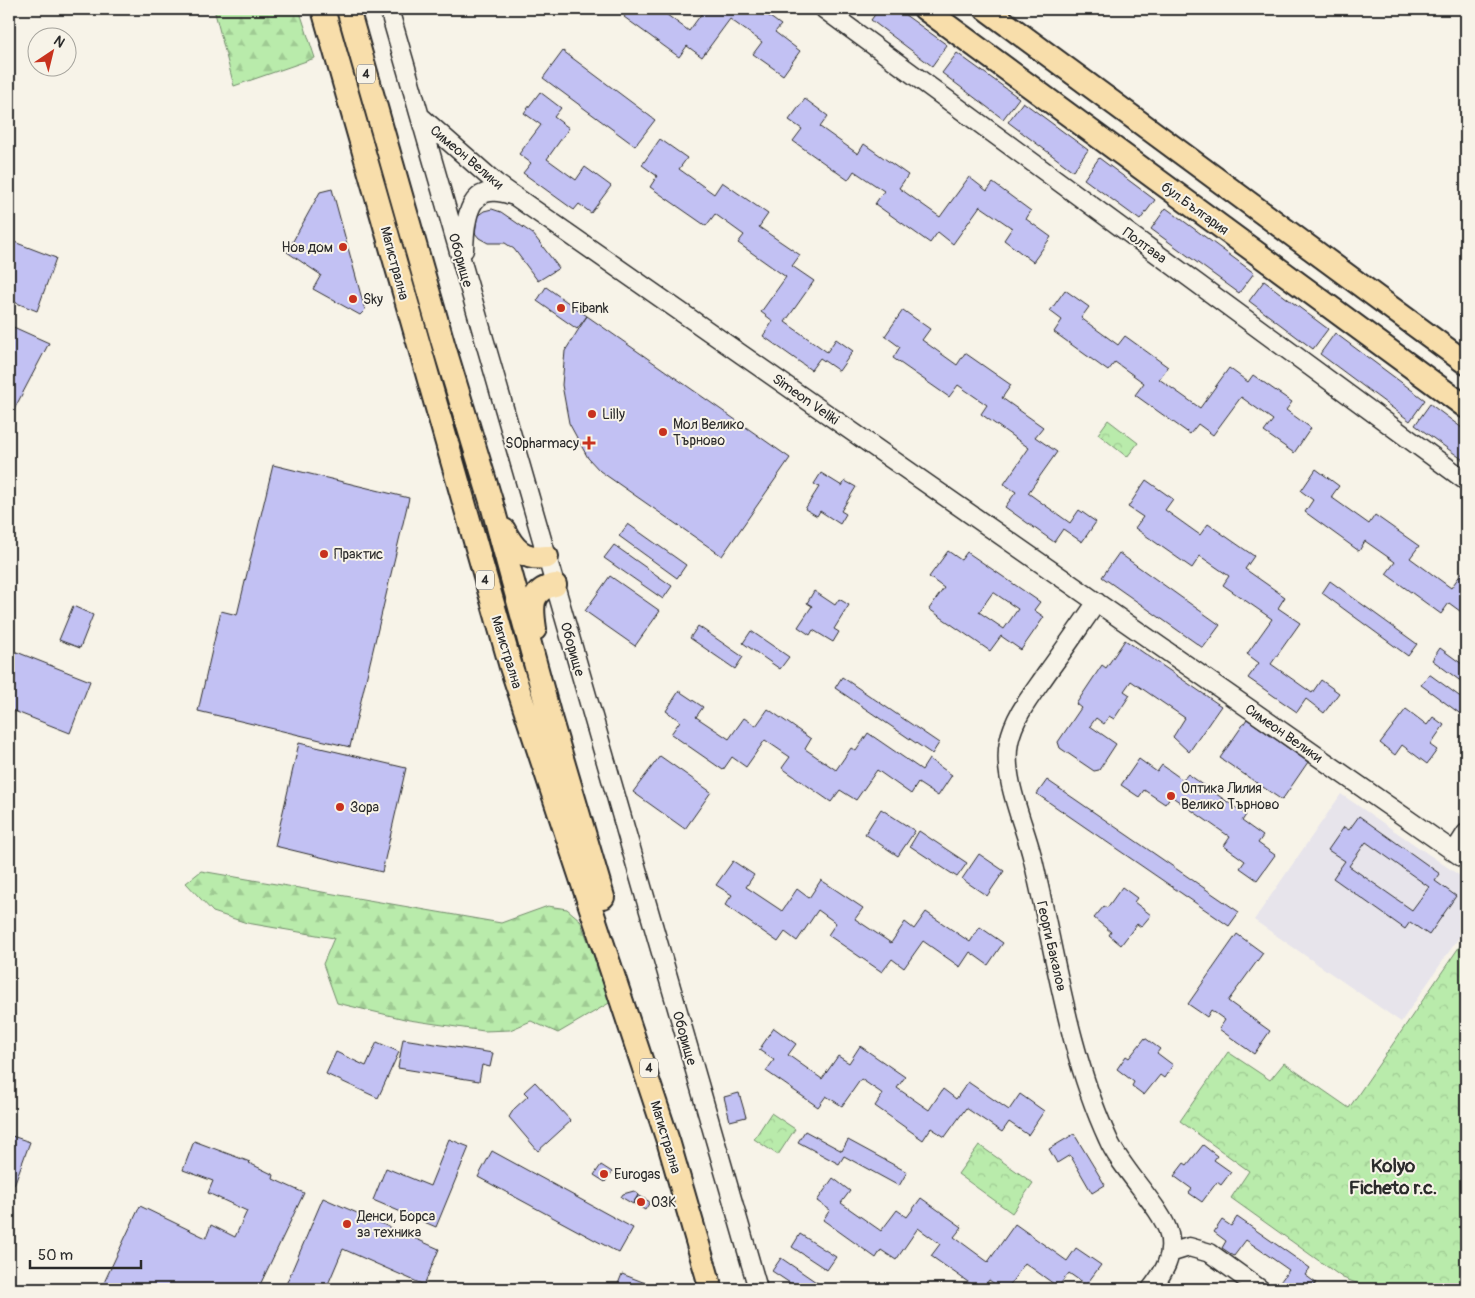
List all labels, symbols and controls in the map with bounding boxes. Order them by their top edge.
north arrow [28,28,78,78]
text: N [50,32,68,51]
road number: 4 [357,64,375,84]
street label: Симеон Велики [427,122,507,193]
street label: бул.България [1158,178,1232,239]
street label: Полтава [1119,224,1170,267]
street label: Магистрална [377,225,412,302]
street label: Оборище [445,231,476,289]
place label: Нов дом [282,239,333,256]
marker: Нов дом [337,241,349,253]
place label: Sky [363,291,383,308]
marker: Sky [347,293,359,305]
place label: Fibank [571,300,609,317]
marker: Fibank [555,302,567,314]
street label: Simeon Veliki [769,370,843,429]
place label: Lilly [602,406,625,423]
marker: Lilly [586,408,598,420]
place label: Мол Велико Търново [673,416,745,449]
marker: Мол Велико Търново [657,426,669,438]
place label: SOpharmacy [505,435,579,452]
marker: SOpharmacy [583,437,595,449]
place label: Практис [334,546,383,563]
marker: Практис [318,548,330,560]
road number: 4 [476,570,494,590]
street label: Магистрална [487,614,526,691]
street label: Оборище [557,620,588,678]
street label: Симеон Велики [1242,701,1326,766]
place label: Оптика Лилия Велико Търново [1181,780,1280,813]
marker: Оптика Лилия Велико Търново [1165,790,1177,802]
place label: Зора [350,799,379,816]
marker: Зора [334,801,346,813]
street label: Георги Бакалов [1033,899,1070,993]
street label: Оборище [669,1009,700,1067]
road number: 4 [640,1058,658,1078]
street label: Магистрална [646,1099,685,1176]
district label: Kolyo Ficheto r.c. [1349,1154,1437,1200]
place label: Eurogas [614,1166,661,1183]
marker: Eurogas [598,1168,610,1180]
place label: ОЗК [651,1194,676,1211]
marker: ОЗК [635,1196,647,1208]
place label: Денси, Борса за техника [356,1208,435,1241]
marker: Денси, Борса за техника [341,1218,353,1230]
scale bar [30,1238,141,1270]
text: 50 m [38,1246,73,1265]

